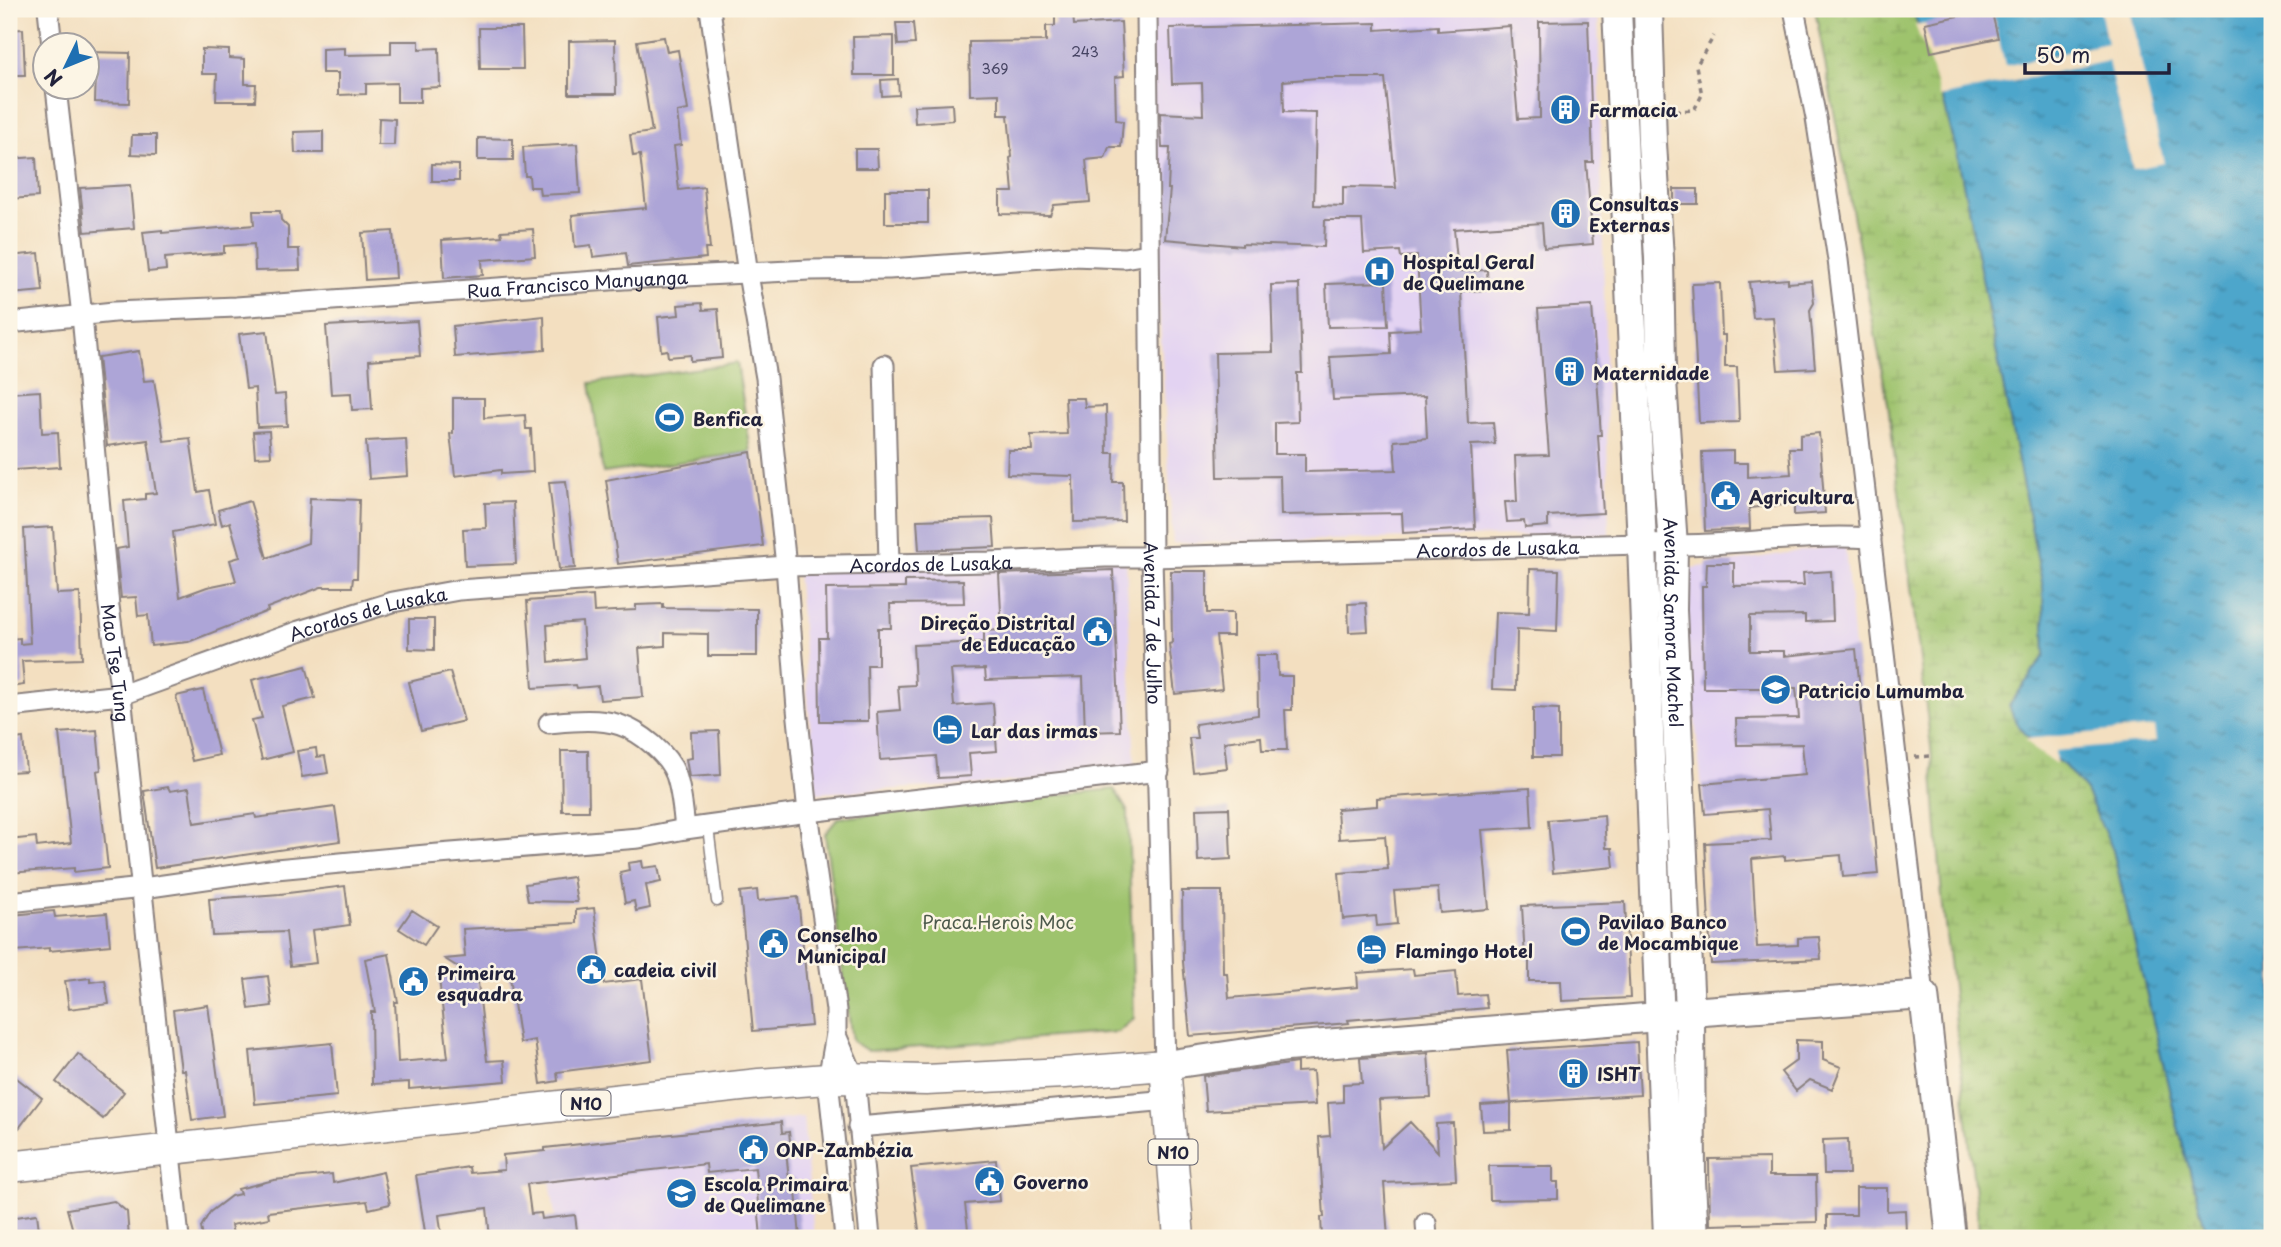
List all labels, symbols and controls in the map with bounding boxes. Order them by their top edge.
north arrow [32,32,102,102]
scale bar [2025,32,2169,76]
text: 50 m [2036,38,2090,70]
house number: 243 [1071,41,1099,62]
house number: 369 [982,58,1008,79]
text: N [37,63,68,93]
building icon: Farmacia [1549,92,1583,126]
place label: Farmacia [1589,96,1679,123]
place label: Consultas Externas [1589,190,1679,238]
building icon: Consultas Externas [1549,196,1583,230]
place label: Hospital Geral de Quelimane [1403,248,1535,296]
hospital icon: Hospital Geral de Quelimane [1363,254,1397,288]
street label: Rua Francisco Manyanga [466,262,689,304]
building icon: Maternidade [1553,355,1587,389]
place label: Maternidade [1593,359,1710,386]
sports icon: Benfica [653,401,687,435]
place label: Benfica [693,405,764,432]
public building icon: Agricultura [1709,479,1743,513]
place label: Agricultura [1749,483,1855,510]
street label: Avenida Samora Machel [1658,516,1691,728]
street label: Acordos de Lusaka [1416,532,1580,563]
street label: Avenida 7 de Julho [1138,541,1169,705]
street label: Acordos de Lusaka [849,547,1014,578]
street label: Acordos de Lusaka [285,579,450,647]
street label: Mao Tse Tung [95,602,137,723]
place label: Direção Distrital de Educação [921,609,1075,657]
public building icon: Direção Distrital de Educação [1081,615,1115,649]
school or university icon: Patricio Lumumba [1758,673,1792,707]
place label: Patricio Lumumba [1798,677,1964,704]
hotel icon: Lar das irmas [931,713,965,747]
place label: Lar das irmas [971,717,1098,744]
park label: Praca.Herois Moc [922,908,1074,935]
place label: Pavilao Banco de Mocambique [1598,908,1739,956]
sports icon: Pavilao Banco de Mocambique [1558,914,1592,948]
place label: Conselho Municipal [797,921,886,969]
public building icon: Conselho Municipal [757,927,791,961]
hotel icon: Flamingo Hotel [1355,933,1389,967]
place label: Flamingo Hotel [1395,937,1533,964]
public building icon: cadeia civil [574,952,608,986]
place label: cadeia civil [614,956,717,983]
place label: Primeira esquadra [437,959,523,1007]
public building icon: Primeira esquadra [397,965,431,999]
building icon: ISHT [1557,1056,1591,1090]
place label: ISHT [1597,1060,1641,1087]
road number: N10 [562,1091,610,1116]
public building icon: ONP-Zambézia [736,1132,770,1166]
place label: ONP-Zambézia [776,1136,914,1163]
road number: N10 [1148,1140,1198,1164]
public building icon: Governo [973,1164,1007,1198]
place label: Governo [1013,1168,1089,1195]
place label: Escola Primaira de Quelimane [704,1170,849,1218]
school or university icon: Escola Primaira de Quelimane [664,1176,698,1210]

